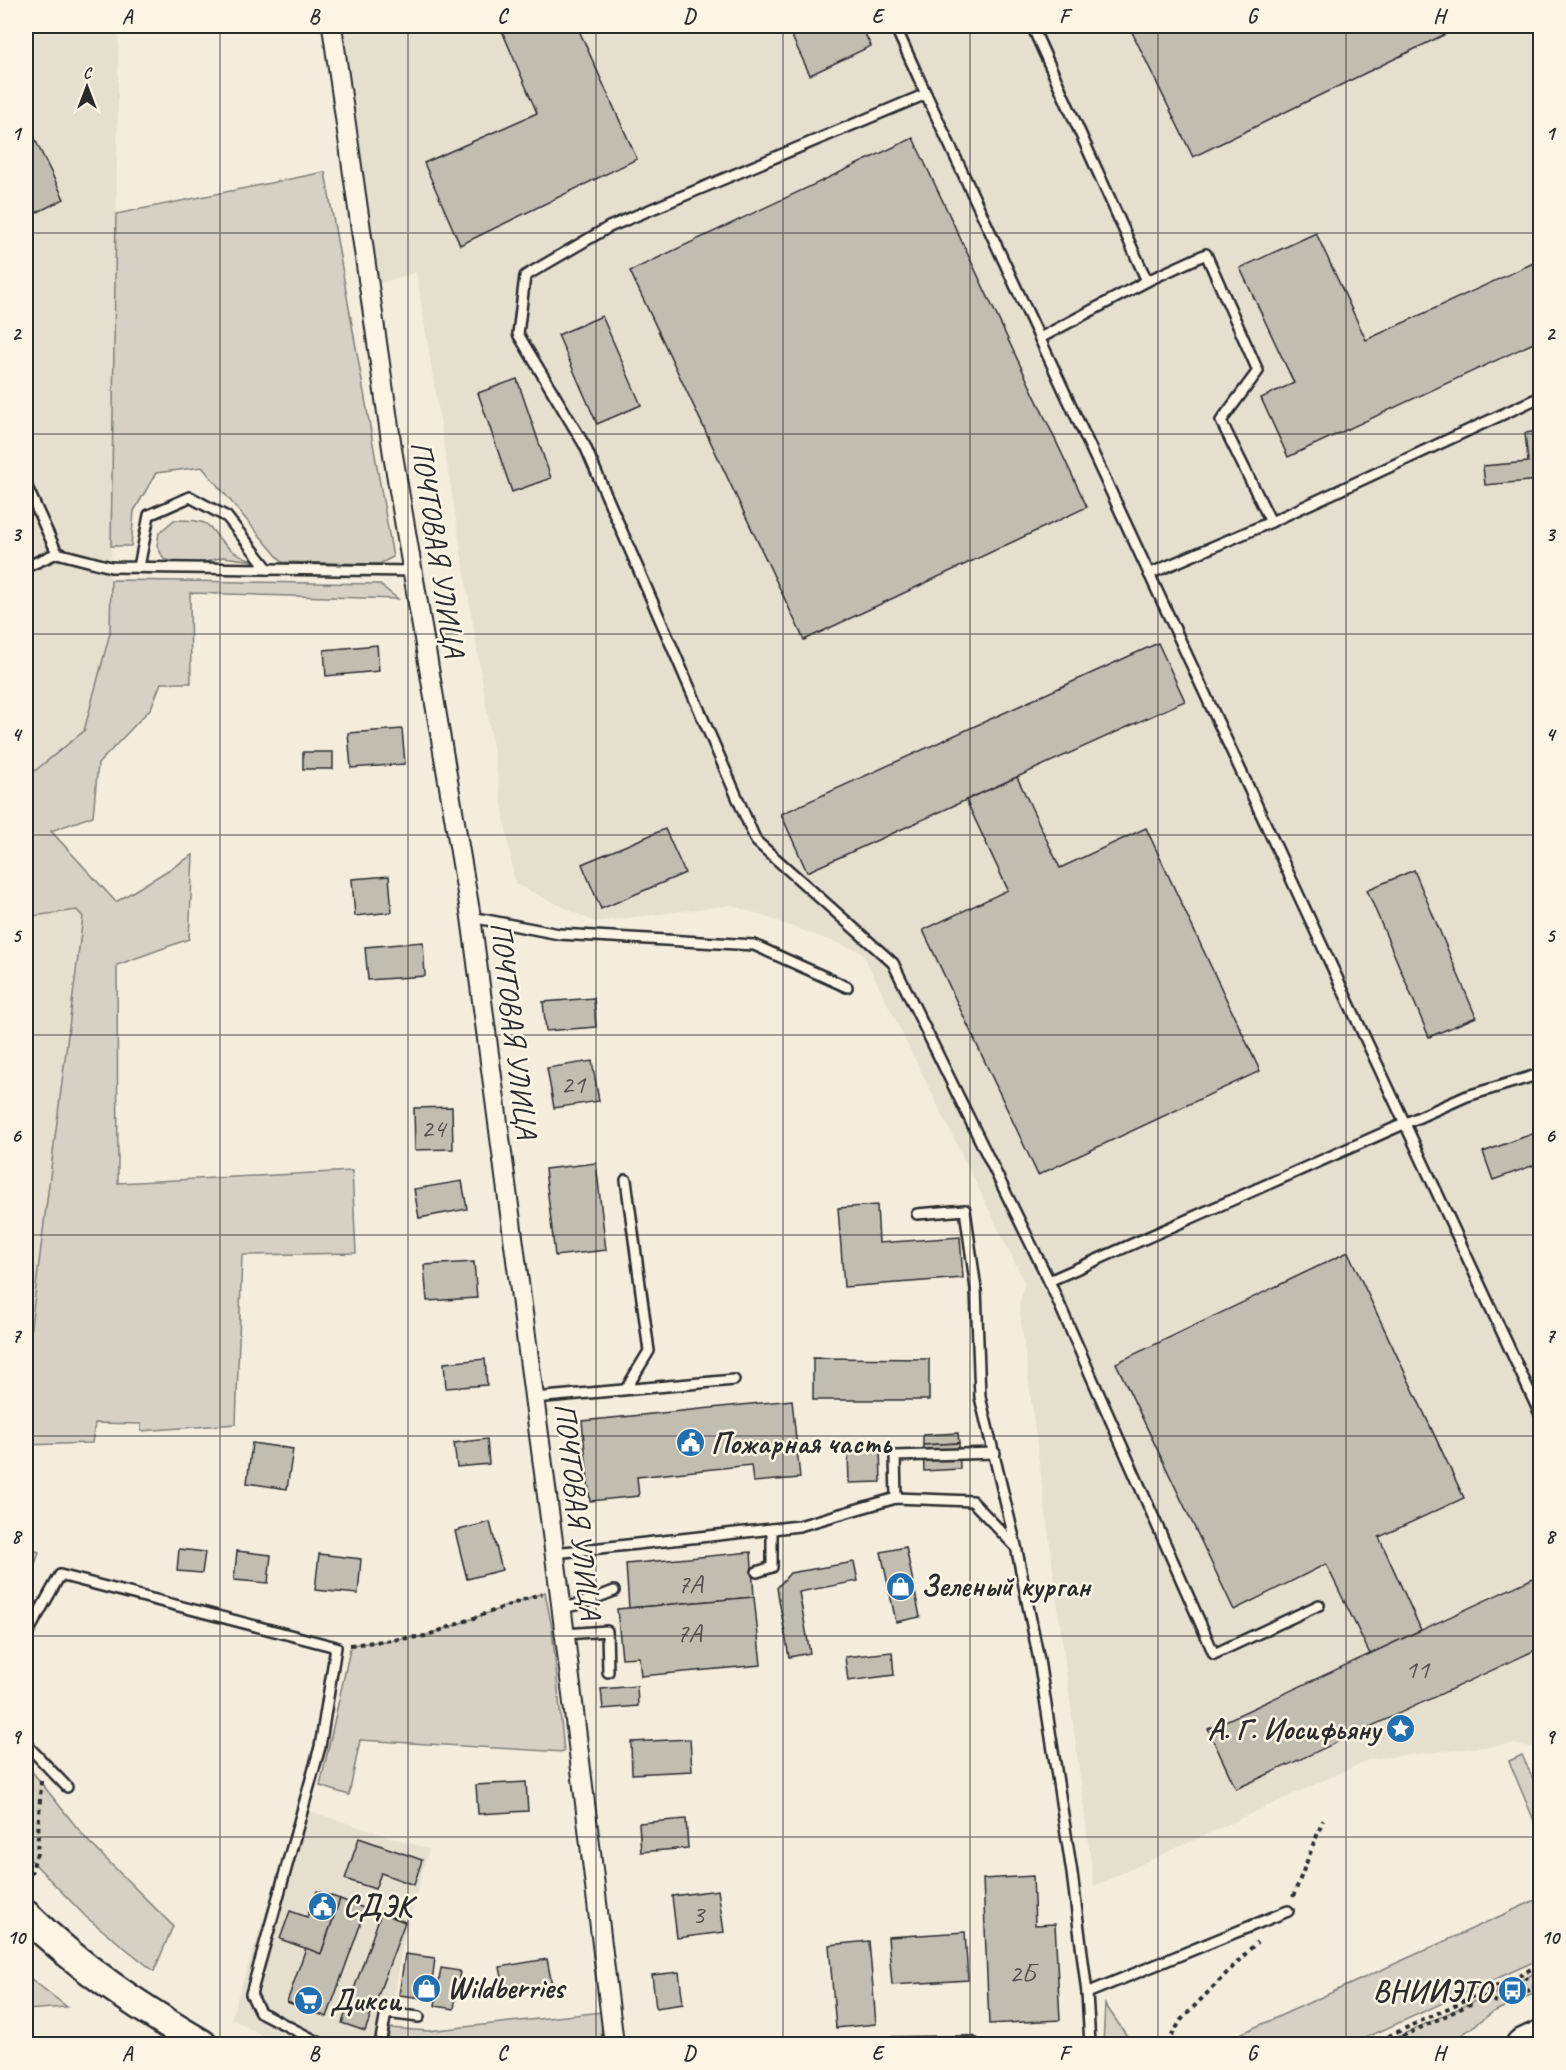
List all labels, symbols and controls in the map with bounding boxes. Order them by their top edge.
text: A [122,4,134,29]
text: B [309,4,321,29]
text: C [497,4,509,29]
text: D [683,4,697,29]
text: E [872,4,886,29]
text: F [1059,4,1073,29]
text: G [1247,4,1260,29]
text: H [1433,4,1448,29]
north arrow [57,57,117,117]
text: С [83,63,93,83]
text: 1 [12,121,23,146]
text: 1 [1546,121,1557,146]
text: 2 [12,321,23,346]
text: 2 [1546,321,1557,346]
street label: ПОЧТОВАЯ УЛИЦА [402,438,474,661]
text: 3 [12,522,23,547]
text: 3 [1546,522,1557,547]
text: 4 [12,722,24,747]
text: 4 [1546,722,1558,747]
street label: ПОЧТОВАЯ УЛИЦА [482,920,546,1142]
text: 5 [12,923,23,948]
text: 5 [1546,923,1557,948]
house number: 21 [561,1067,587,1101]
house number: 24 [421,1111,448,1145]
text: 6 [11,1123,22,1148]
text: 6 [1545,1123,1556,1148]
text: 7 [12,1323,23,1348]
text: 7 [1546,1323,1557,1348]
street label: ПОЧТОВАЯ УЛИЦА [546,1401,610,1623]
place label: Пожарная часть [711,1424,893,1462]
public building icon: Пожарная часть [674,1427,706,1459]
text: 8 [12,1524,24,1549]
text: 8 [1546,1524,1558,1549]
house number: 7А [677,1567,704,1601]
place label: Зеленый курган [921,1567,1092,1605]
shop icon: Зеленый курган [884,1570,916,1602]
house number: 7А [676,1616,703,1650]
house number: 11 [1405,1652,1431,1686]
place label: А. Г. Иосифьяну [1208,1710,1383,1748]
place icon: А. Г. Иосифьяну [1385,1713,1417,1745]
text: 9 [12,1724,23,1749]
text: 9 [1546,1724,1557,1749]
place label: СДЭК [343,1887,418,1925]
public building icon: СДЭК [306,1890,338,1922]
house number: 3 [692,1897,706,1931]
text: 10 [7,1925,27,1950]
text: 10 [1541,1925,1561,1950]
house number: 2Б [1009,1956,1039,1990]
place label: Wildberries [447,1969,568,2007]
shop icon: Wildberries [410,1972,442,2004]
place label: ВНИИЭТО [1373,1972,1495,2010]
bus stop icon: ВНИИЭТО [1496,1975,1528,2007]
place label: Дикси [330,1981,403,2019]
supermarket icon: Дикси [293,1984,325,2016]
text: A [122,2041,134,2066]
text: B [309,2041,321,2066]
text: C [497,2041,509,2066]
text: D [683,2041,697,2066]
text: E [872,2041,886,2066]
text: F [1059,2041,1073,2066]
text: G [1247,2041,1260,2066]
text: H [1433,2041,1448,2066]

